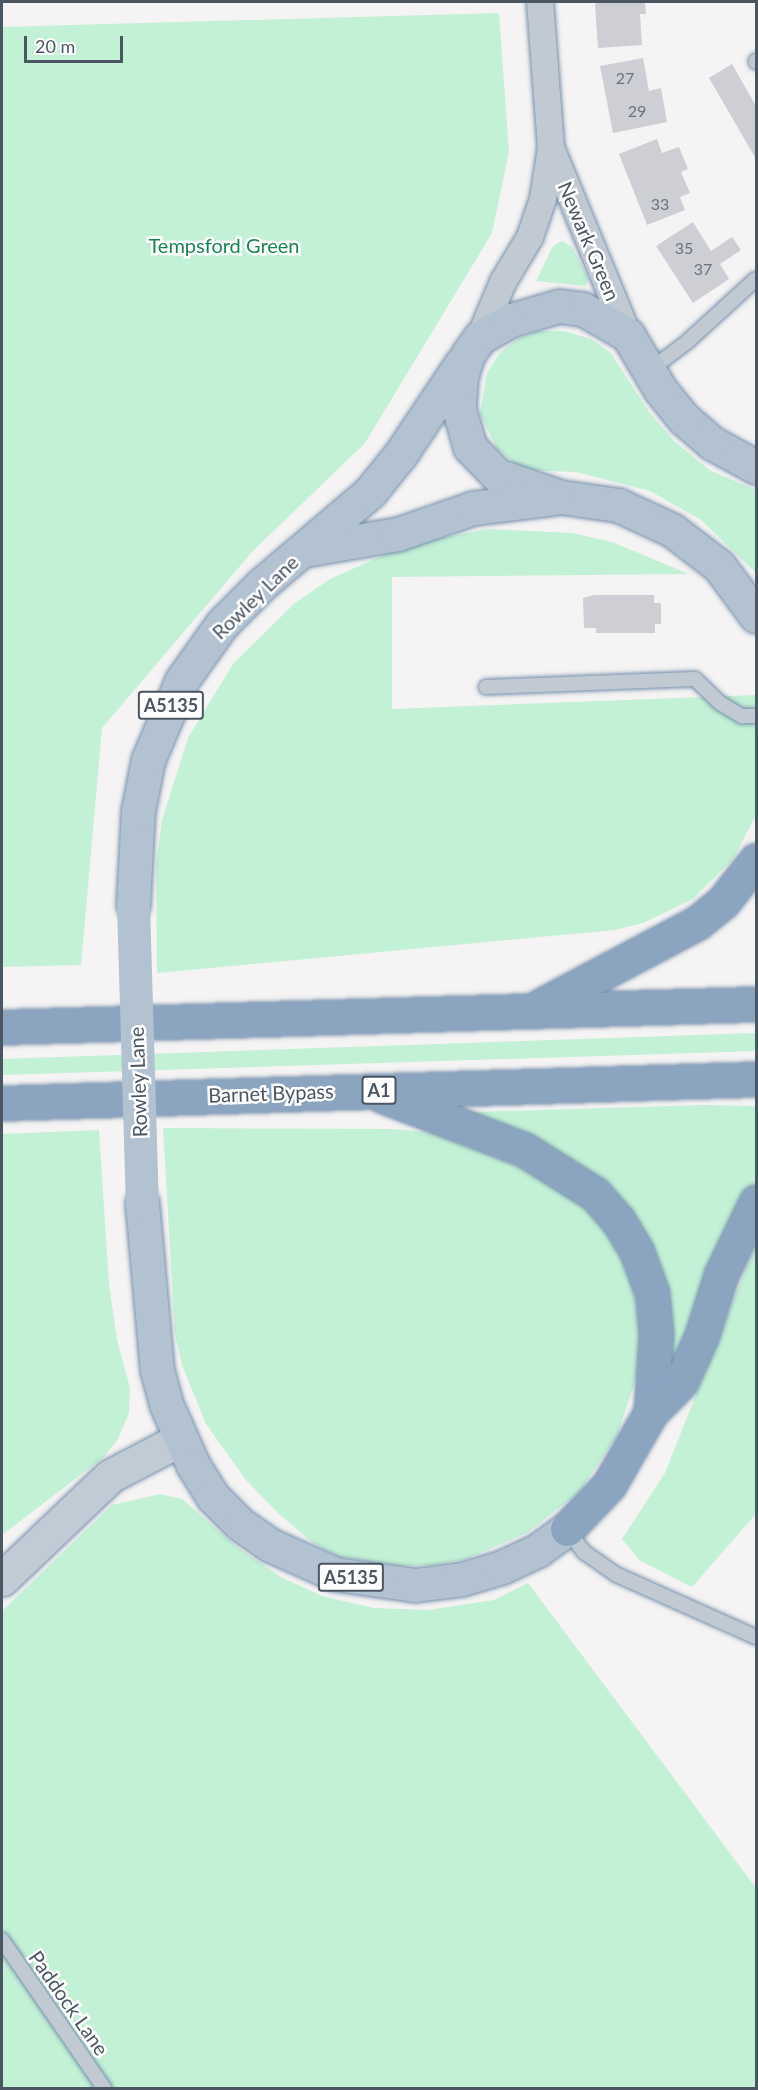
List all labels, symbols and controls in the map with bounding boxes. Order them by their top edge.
scale bar [27,24,126,62]
text: 20 m [35,35,75,57]
house number: 27 [616,68,634,88]
house number: 29 [628,101,646,121]
street label: Newark Green [553,178,625,304]
house number: 33 [651,194,669,214]
park label: Tempsford Green [148,233,300,257]
house number: 35 [675,238,693,258]
house number: 37 [694,259,712,279]
street label: Rowley Lane [207,550,303,644]
road number: A5135 [136,690,206,720]
street label: Rowley Lane [124,1026,152,1138]
road number: A1 [361,1075,397,1105]
street label: Barnet Bypass [208,1079,334,1107]
road number: A5135 [316,1562,386,1592]
street label: Paddock Lane [24,1946,114,2060]

